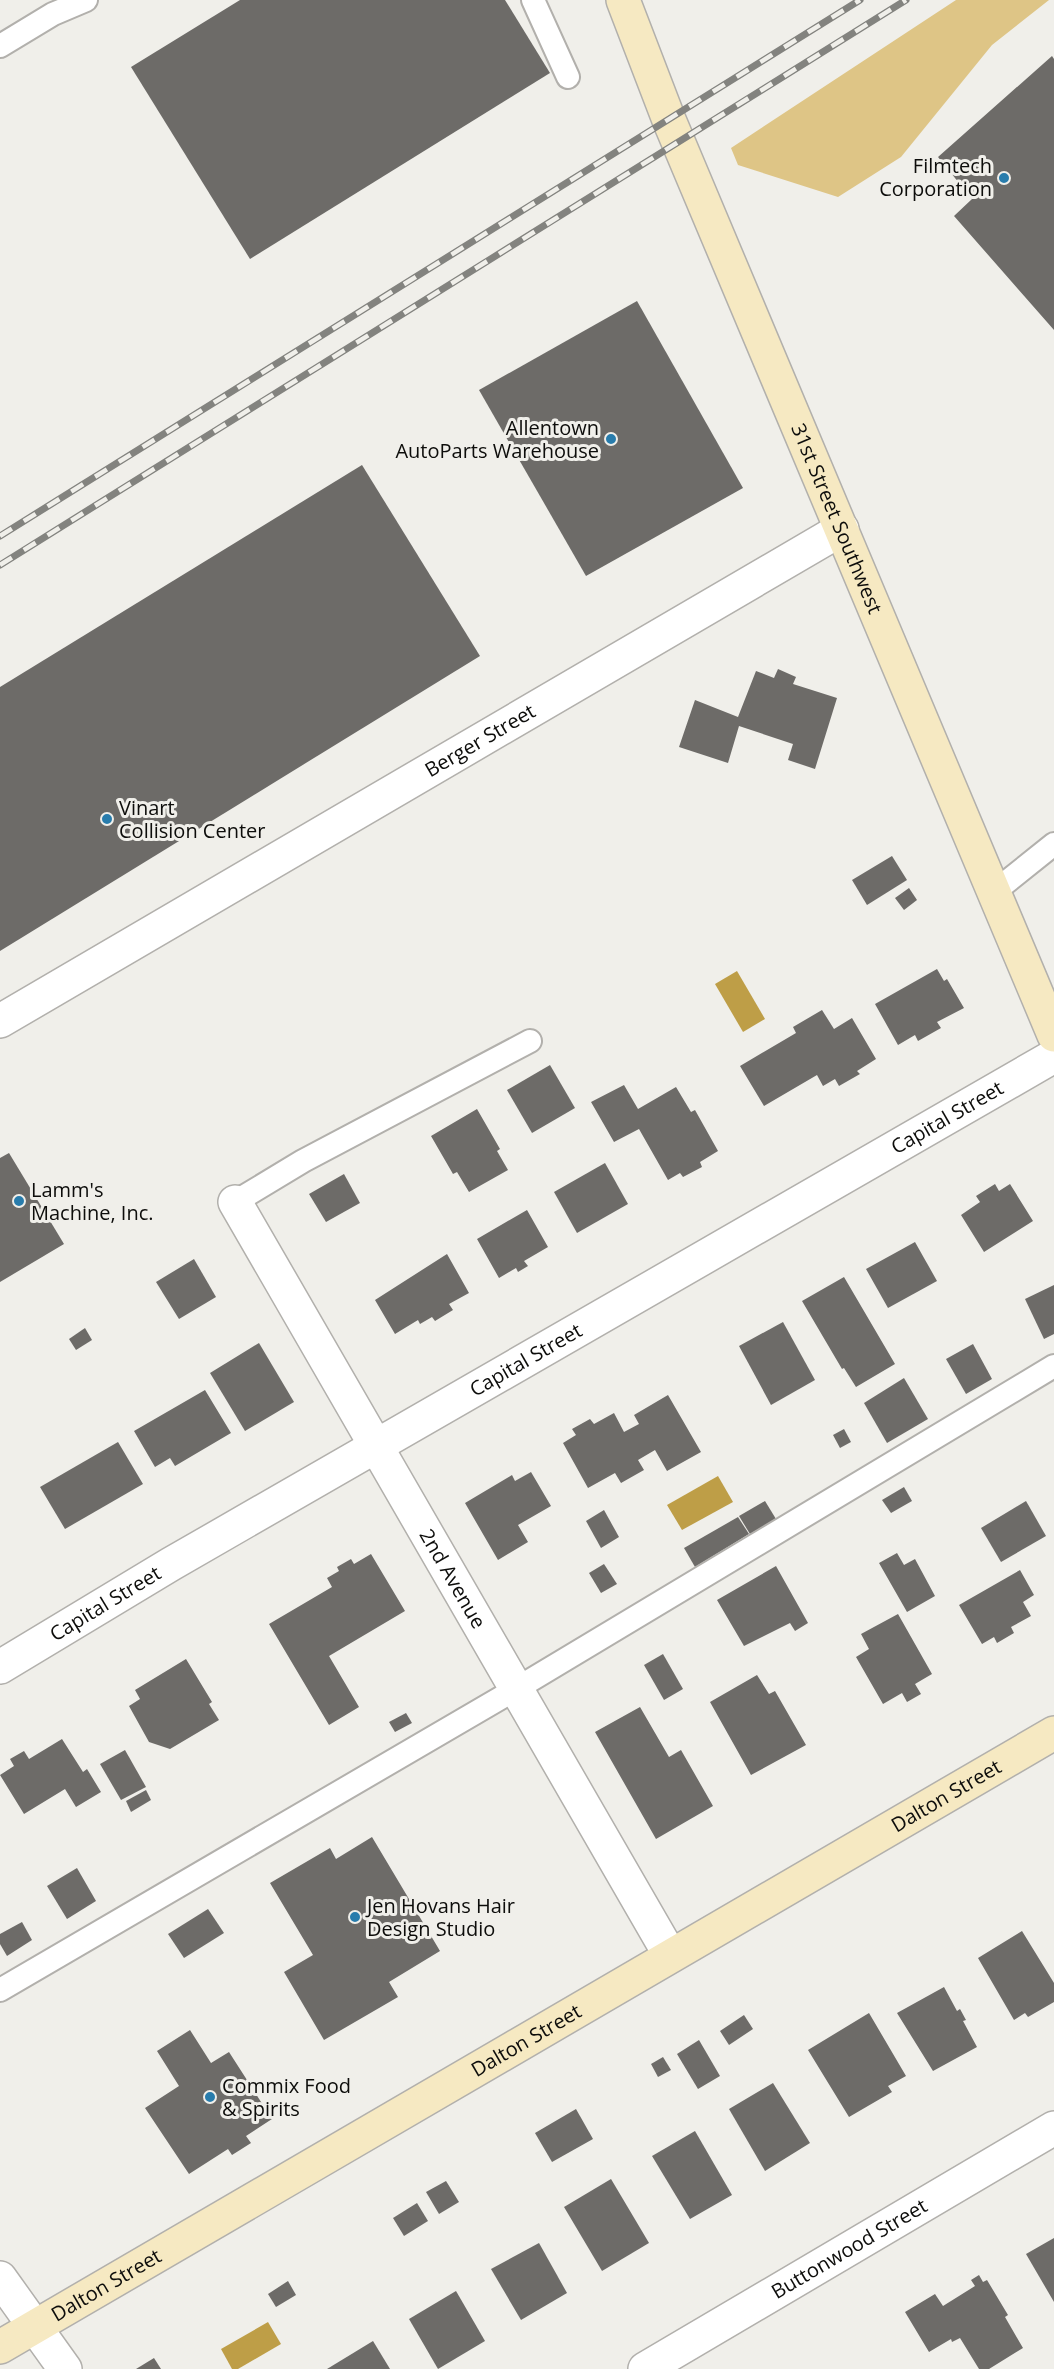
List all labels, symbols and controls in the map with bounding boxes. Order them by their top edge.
place label: Filmtech Corporation [879,152,992,202]
marker: Filmtech Corporation [997,171,1011,185]
place label: Allentown AutoParts Warehouse [395,414,599,464]
street label: 31st Street Southwest [785,419,889,618]
marker: Allentown AutoParts Warehouse [604,432,618,446]
street label: Berger Street [420,697,540,783]
place label: Vinart Collision Center [119,794,265,844]
marker: Vinart Collision Center [100,812,114,826]
street label: Capital Street [886,1074,1008,1160]
place label: Lamm's Machine, Inc. [31,1176,154,1226]
marker: Lamm's Machine, Inc. [12,1194,26,1208]
street label: Capital Street [464,1316,587,1402]
street label: 2nd Avenue [414,1524,492,1633]
street label: Capital Street [44,1559,166,1647]
street label: Dalton Street [886,1753,1006,1838]
place label: Jen Hovans Hair Design Studio [365,1892,515,1942]
marker: Jen Hovans Hair Design Studio [348,1910,362,1924]
street label: Dalton Street [466,1997,586,2083]
place label: Commix Food & Spirits [222,2072,351,2122]
marker: Commix Food & Spirits [203,2090,217,2104]
street label: Buttonwood Street [766,2192,932,2305]
street label: Dalton Street [46,2242,166,2327]

